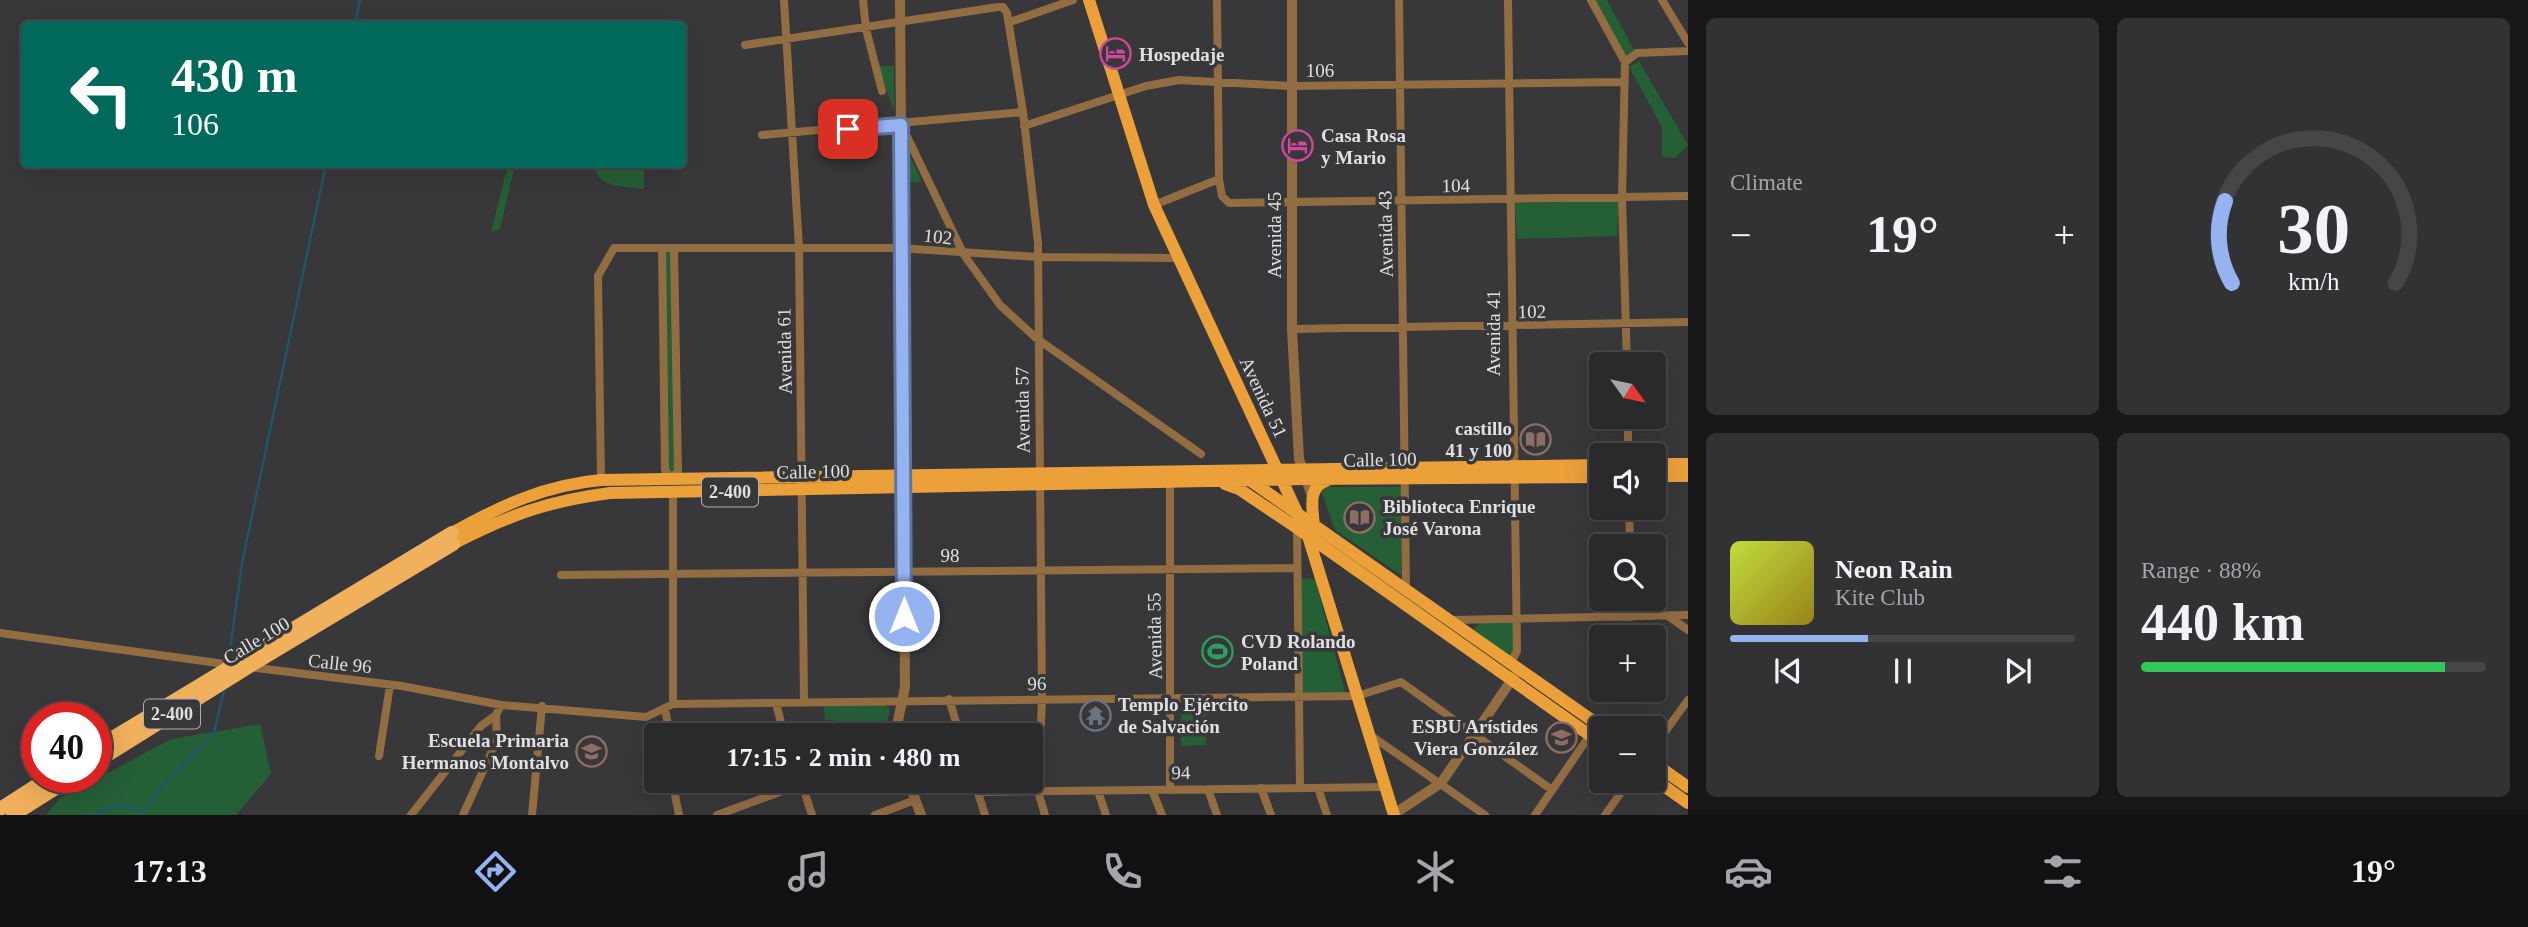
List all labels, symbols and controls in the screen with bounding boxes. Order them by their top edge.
hotel icon: Hospedaje [1099,37,1133,71]
place label: Hospedaje [1139,44,1225,65]
text: 430 m [171,48,298,103]
icon: left [56,49,147,140]
street label: 106 [1306,60,1334,81]
pin [818,99,878,159]
text: 106 [171,106,219,142]
icon: arrive [829,110,867,148]
place label: Casa Rosa y Mario [1321,125,1406,168]
hotel icon: Casa Rosa y Mario [1281,129,1315,163]
text: Climate [1730,170,1803,195]
street label: 104 [1442,175,1471,196]
text: 30 [2277,188,2350,269]
street label: Avenida 43 [1374,190,1397,278]
street label: Avenida 45 [1264,192,1285,278]
text: 19° [1866,206,1939,263]
text: − [1730,214,1751,256]
text: + [2054,214,2075,256]
street label: 102 [923,225,953,248]
text: km/h [2288,267,2340,294]
street label: Avenida 41 [1483,290,1504,376]
street label: 102 [1518,301,1546,322]
street label: Avenida 61 [773,307,796,395]
north arrow [1589,352,1666,429]
map controls [1589,352,1666,793]
street label: Avenida 51 [1236,353,1291,441]
street label: Avenida 57 [1011,366,1034,454]
place label: castillo 41 y 100 [1446,418,1512,461]
library icon: castillo 41 y 100 [1518,422,1552,456]
button: sound [1589,443,1666,520]
street label: Calle 100 [1343,448,1417,471]
street label: Calle 100 [776,460,850,483]
road number: 2-400 [702,478,758,506]
place label: Biblioteca Enrique José Varona [1383,496,1536,539]
library icon: Biblioteca Enrique José Varona [1343,500,1377,534]
button: search [1589,534,1666,611]
street label: 98 [941,545,960,566]
text: Neon Rain [1835,555,1953,584]
text: Range · 88% [2141,558,2261,583]
position arrow [867,579,941,653]
text: Kite Club [1835,585,1925,610]
street label: Avenida 55 [1143,592,1166,680]
text: 440 km [2141,594,2304,651]
street label: Calle 100 [219,613,293,668]
button: + [1589,625,1666,702]
place label: CVD Rolando Poland [1241,631,1356,674]
sports icon: CVD Rolando Poland [1201,635,1235,669]
street label: Calle 96 [307,650,373,677]
icon: previous [1769,652,1807,690]
icon: pause [1884,652,1922,690]
icon: next [1999,652,2037,690]
street label: 96 [1027,673,1047,694]
place label: Templo Ejército de Salvación [1118,694,1248,737]
temple icon: Templo Ejército de Salvación [1078,698,1112,732]
road number: 2-400 [144,700,200,728]
speed limit sign: 40 [21,702,112,793]
place label: ESBU Arístides Viera González [1412,716,1539,759]
button: − [1589,716,1666,793]
school or university icon: ESBU Arístides Viera González [1544,720,1578,754]
place label: Escuela Primaria Hermanos Montalvo [402,730,569,773]
school or university icon: Escuela Primaria Hermanos Montalvo [575,734,609,768]
text: 17:15 · 2 min · 480 m [727,743,961,772]
street label: 94 [1171,762,1191,783]
icon: directions [471,847,520,896]
icon: music [784,847,833,896]
icon: phone [1098,847,1147,896]
icon: climate [1411,847,1460,896]
icon: car [1724,847,1773,896]
icon: filters [2038,847,2087,896]
text: 17:13 [132,853,207,889]
text: 19° [2351,853,2396,889]

